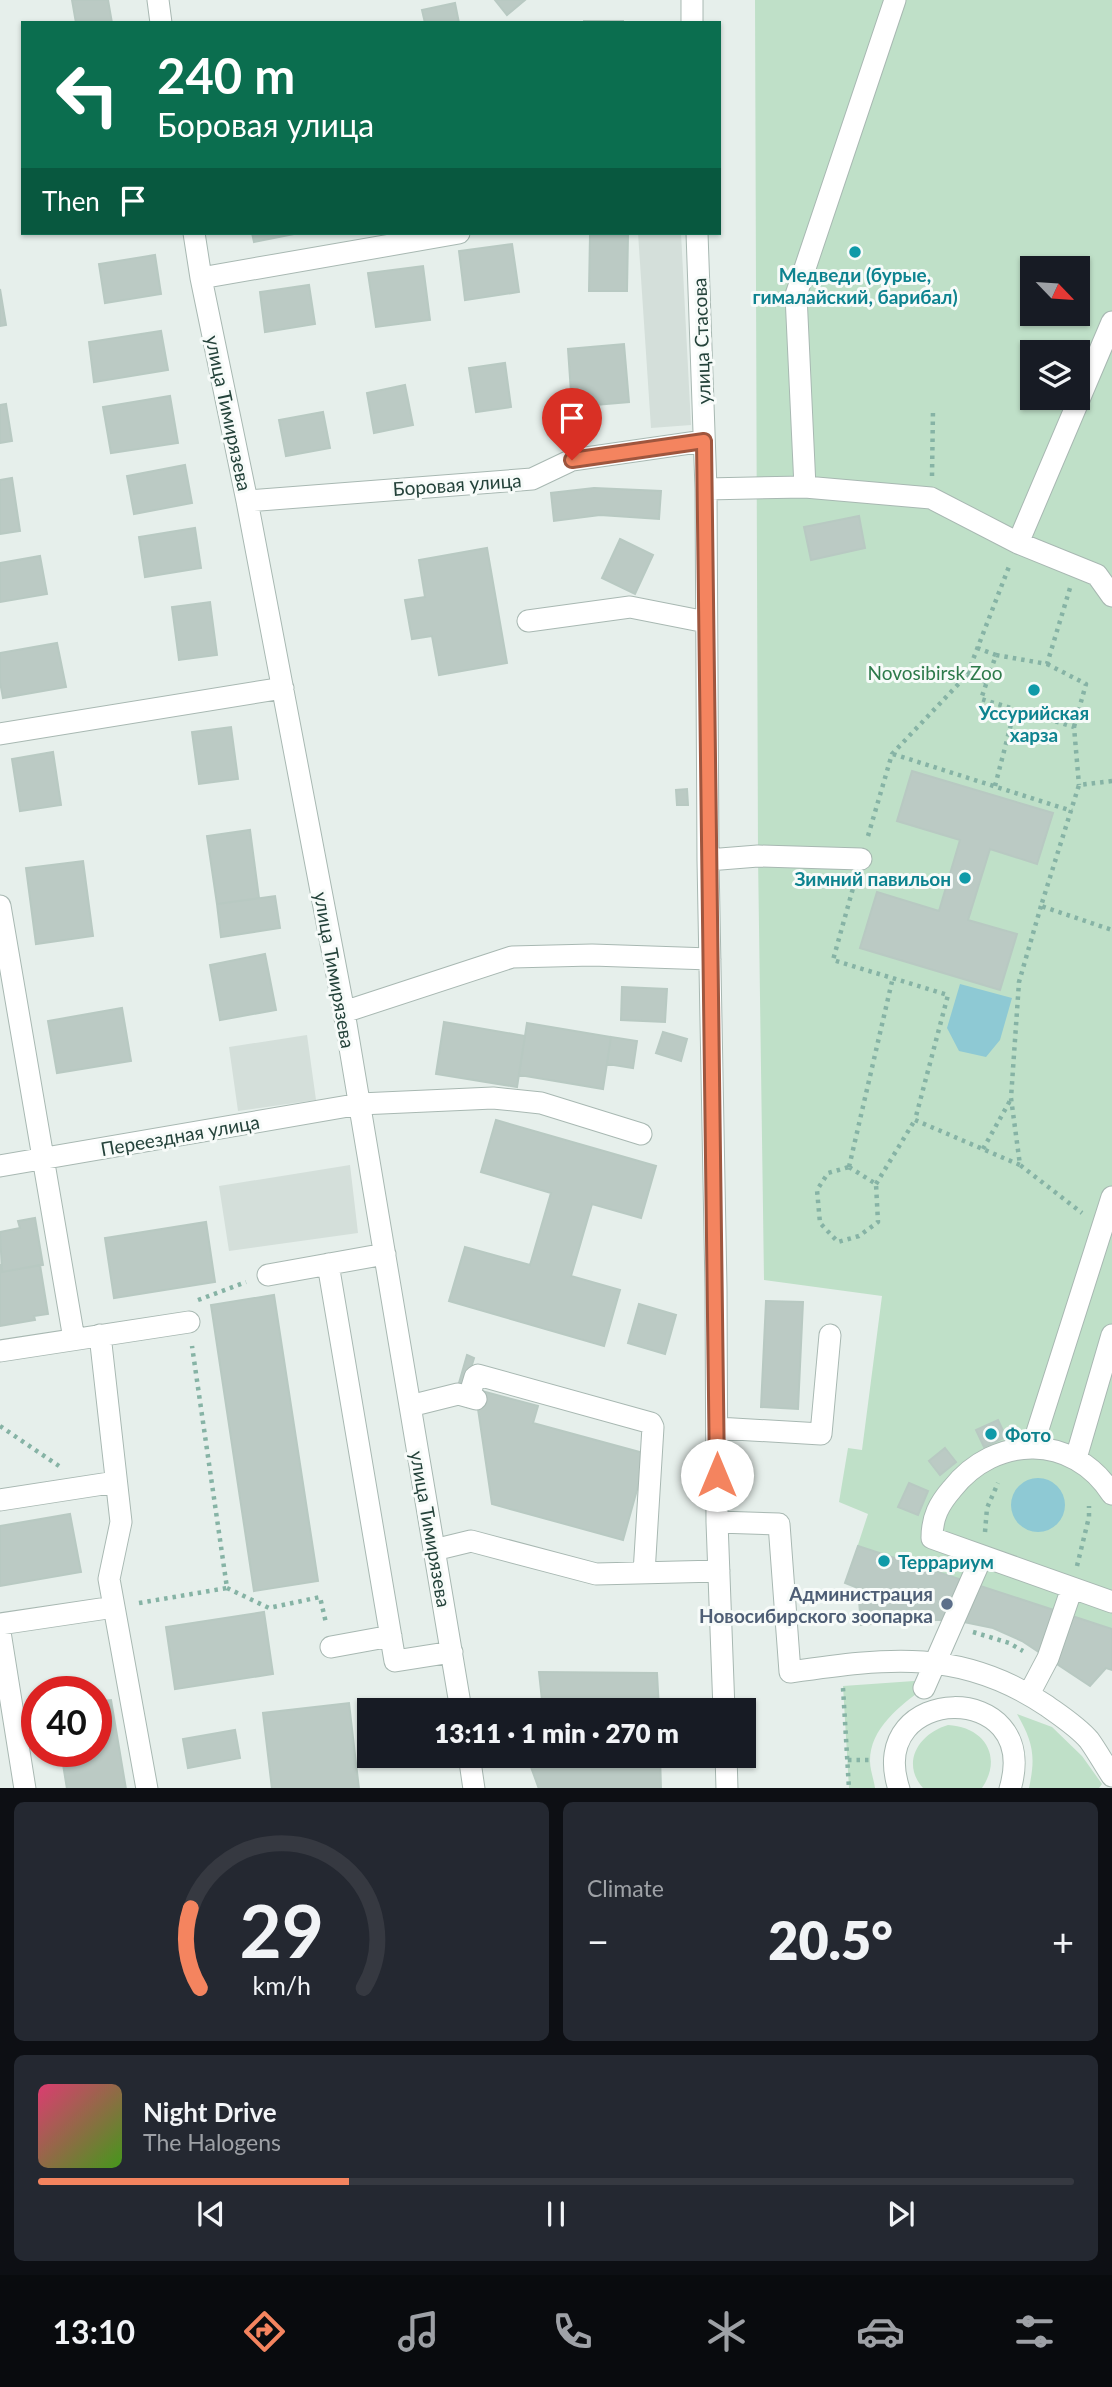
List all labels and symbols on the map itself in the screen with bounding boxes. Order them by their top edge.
marker: Медведи (бурые, гималайский, барибал) [847,244,863,260]
north arrow [1020,256,1090,326]
place label: Медведи (бурые, гималайский, барибал) [752,263,958,308]
street label: улица Стасова [687,277,715,405]
street label: улица Тимирязева [201,333,257,493]
pin [542,388,602,460]
street label: Боровая улица [392,468,522,500]
park label: Novosibirsk Zoo [867,661,1003,684]
marker: Уссурийская харза [1026,682,1042,698]
place label: Уссурийская харза [978,701,1089,746]
place label: Зимний павильон [794,867,951,890]
marker: Зимний павильон [957,870,973,886]
street label: улица Тимирязева [310,890,360,1050]
street label: Переездная улица [99,1110,261,1160]
place label: Фото [1005,1423,1051,1446]
marker: Фото [983,1426,999,1442]
position arrow [680,1438,754,1512]
street label: улица Тимирязева [406,1449,456,1609]
place label: Террариум [898,1550,994,1573]
marker: Террариум [876,1553,892,1569]
place label: Администрация Новосибирского зоопарка [699,1582,933,1627]
marker: Администрация Новосибирского зоопарка [939,1596,955,1612]
speed limit sign: 40 [21,1676,112,1767]

